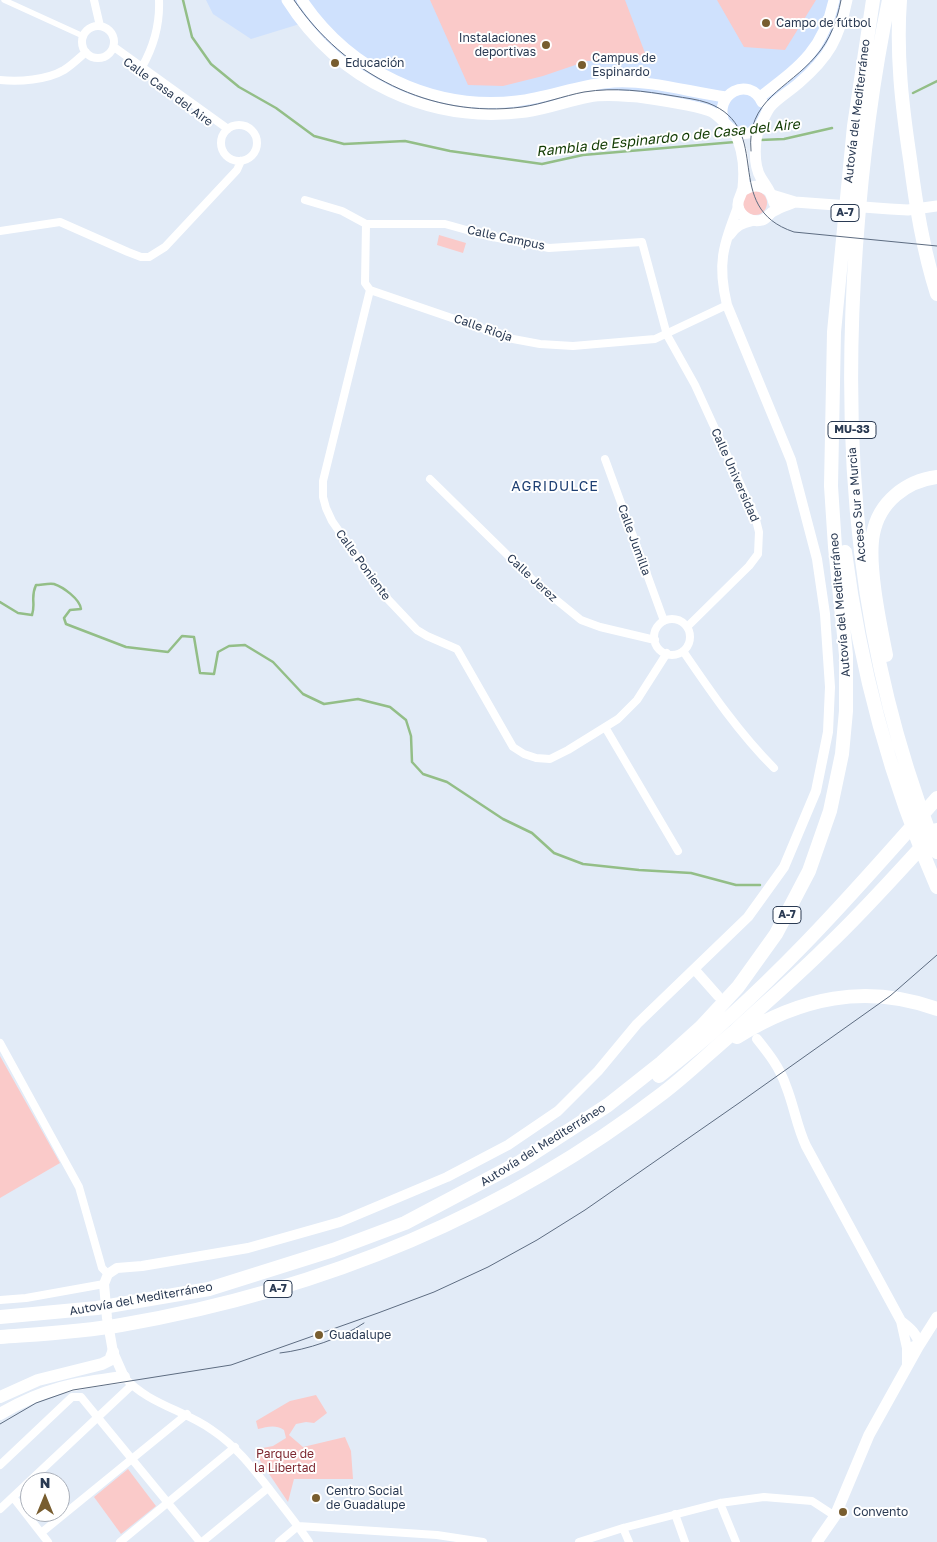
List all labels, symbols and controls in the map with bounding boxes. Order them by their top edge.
place label: Campo de fútbol [776,16,871,30]
marker: Campo de fútbol [760,17,772,29]
place label: Instalaciones deportivas [459,31,536,59]
street label: Autovía del Mediterráneo [841,38,873,184]
marker: Instalaciones deportivas [540,39,552,51]
place label: Campus de Espinardo [592,51,656,79]
street label: Calle Casa del Aire [120,55,216,129]
place label: Educación [345,56,404,70]
marker: Educación [329,57,341,69]
marker: Campus de Espinardo [576,59,588,71]
water label: Rambla de Espinardo o de Casa del Aire [535,116,801,160]
road number: A-7 [831,204,859,222]
street label: Calle Campus [466,223,546,253]
street label: Calle Rioja [452,311,514,345]
road number: MU-33 [828,422,876,438]
street label: Calle Universidad [708,426,762,524]
street label: Acceso Sur a Murcia [845,447,869,563]
district label: AGRIDULCE [510,479,600,495]
street label: Calle Jumilla [614,502,654,578]
street label: Calle Poniente [332,527,394,603]
street label: Autovía del Mediterráneo [827,532,853,678]
street label: Calle Jerez [504,551,560,605]
road number: A-7 [773,906,801,924]
street label: Autovía del Mediterráneo [478,1100,608,1190]
street label: Autovía del Mediterráneo [68,1279,214,1319]
road number: A-7 [264,1280,292,1298]
place label: Guadalupe [329,1328,391,1342]
marker: Guadalupe [313,1329,325,1341]
park label: Parque de la Libertad [254,1447,316,1475]
north arrow [20,1472,70,1522]
text: N [40,1474,50,1491]
place label: Centro Social de Guadalupe [326,1484,405,1512]
marker: Centro Social de Guadalupe [310,1492,322,1504]
place label: Convento [853,1505,908,1519]
marker: Convento [837,1506,849,1518]

